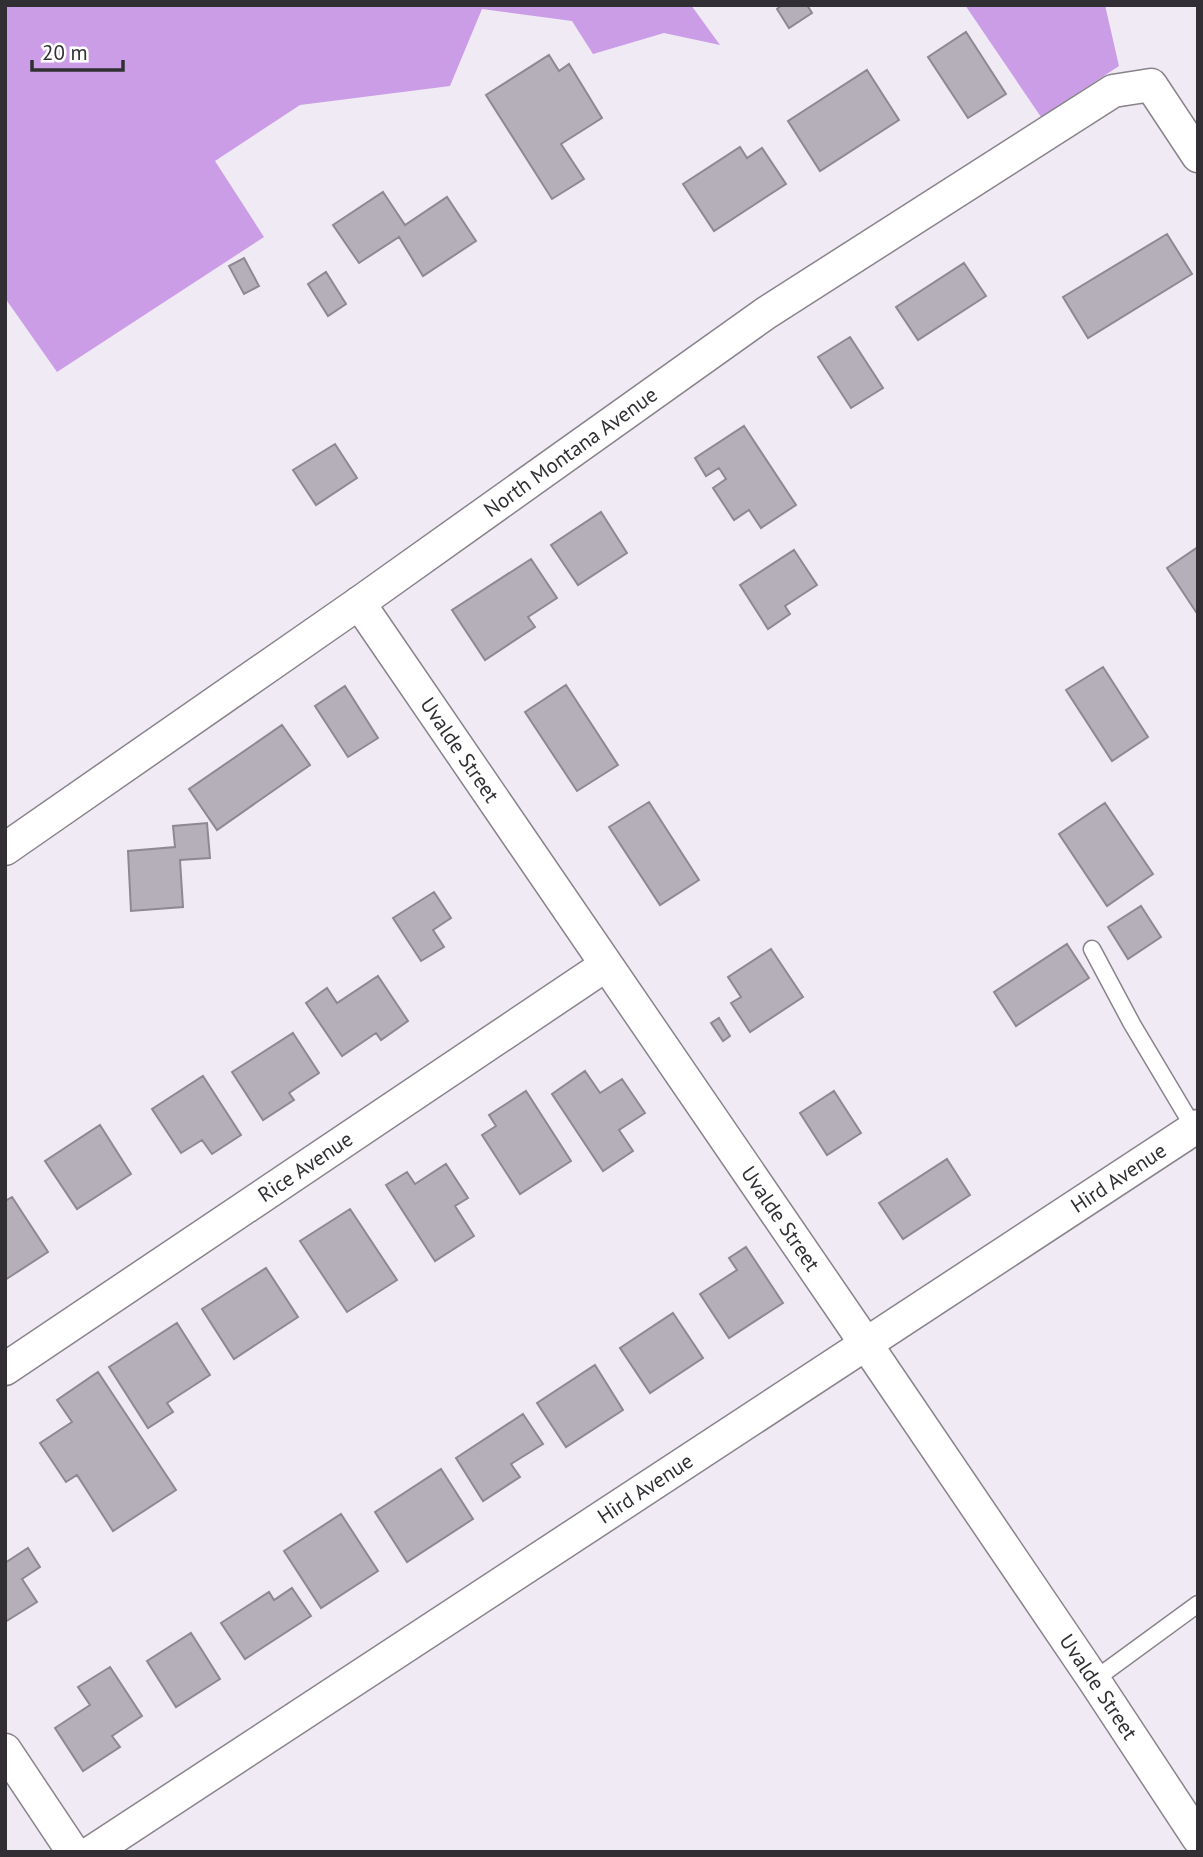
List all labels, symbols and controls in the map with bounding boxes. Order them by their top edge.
scale bar [32,28,122,72]
text: 20 m [42,39,88,66]
street label: North Montana Avenue [478,381,662,523]
street label: Uvalde Street [414,692,505,807]
street label: Rice Avenue [253,1125,358,1208]
street label: Hird Avenue [1065,1137,1171,1219]
street label: Uvalde Street [735,1161,826,1276]
street label: Hird Avenue [592,1447,698,1529]
street label: Uvalde Street [1054,1629,1144,1745]

